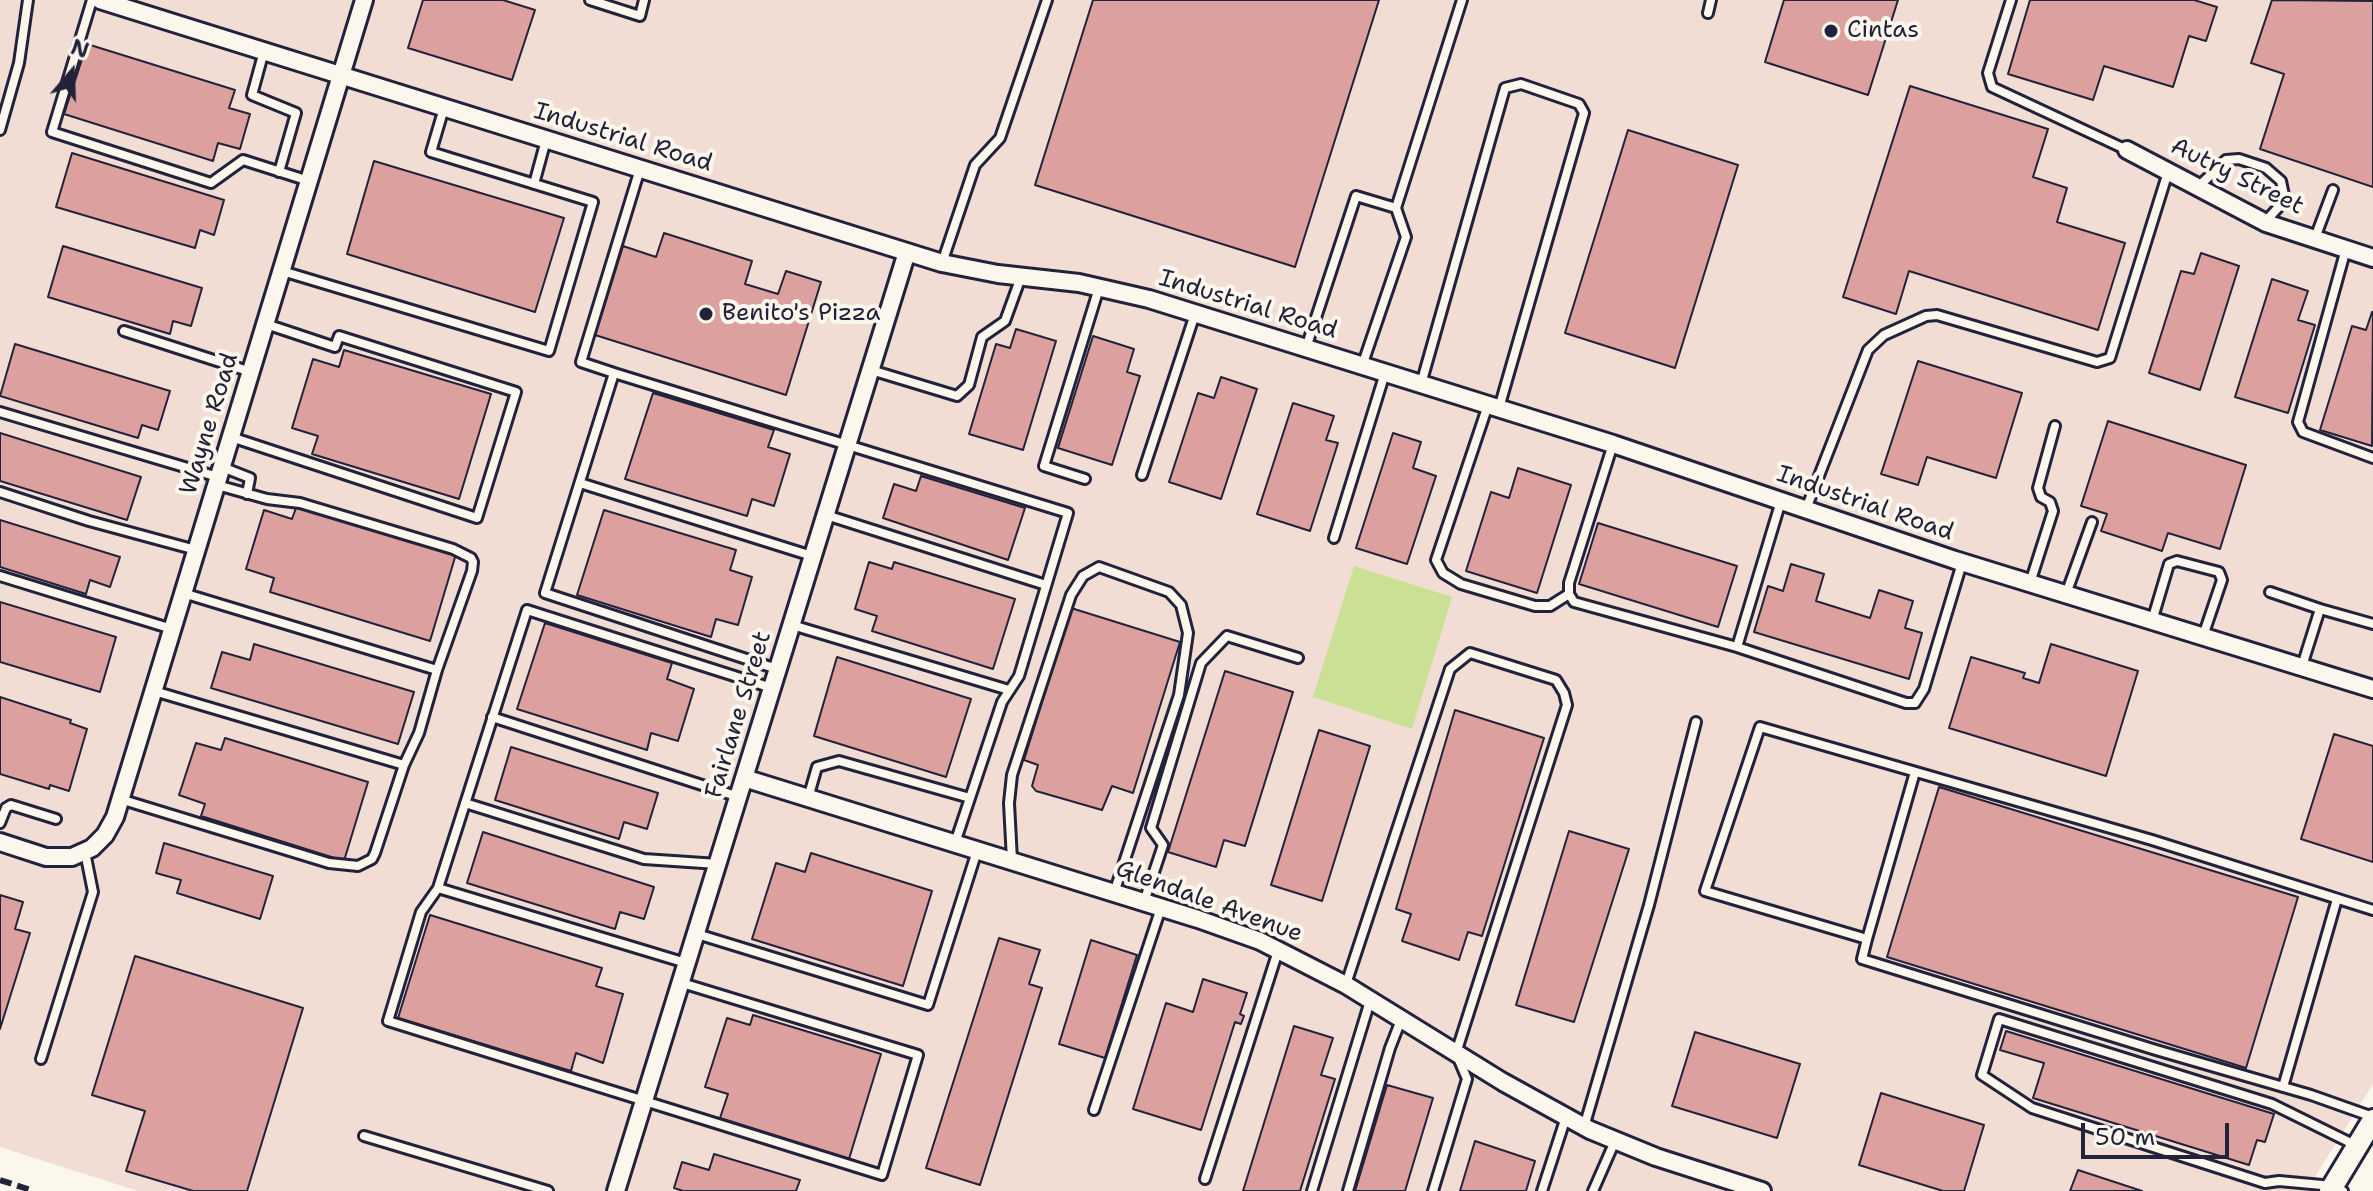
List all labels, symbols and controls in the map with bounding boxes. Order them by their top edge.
place label: Cintas [1847,17,1919,45]
marker: Cintas [1822,22,1840,40]
north arrow [32,32,112,112]
text: N [67,32,93,65]
street label: Industrial Road [530,97,716,179]
street label: Autry Street [2166,132,2308,222]
street label: Industrial Road [1155,264,1341,346]
place label: Benito's Pizza [722,300,880,328]
marker: Benito's Pizza [697,305,715,323]
street label: Wayne Road [175,350,245,498]
street label: Industrial Road [1773,460,1957,548]
street label: Fairlane Street [700,628,778,802]
street label: Glendale Avenue [1112,855,1306,949]
scale bar [2085,1107,2233,1157]
text: 50 m [2095,1121,2155,1153]

